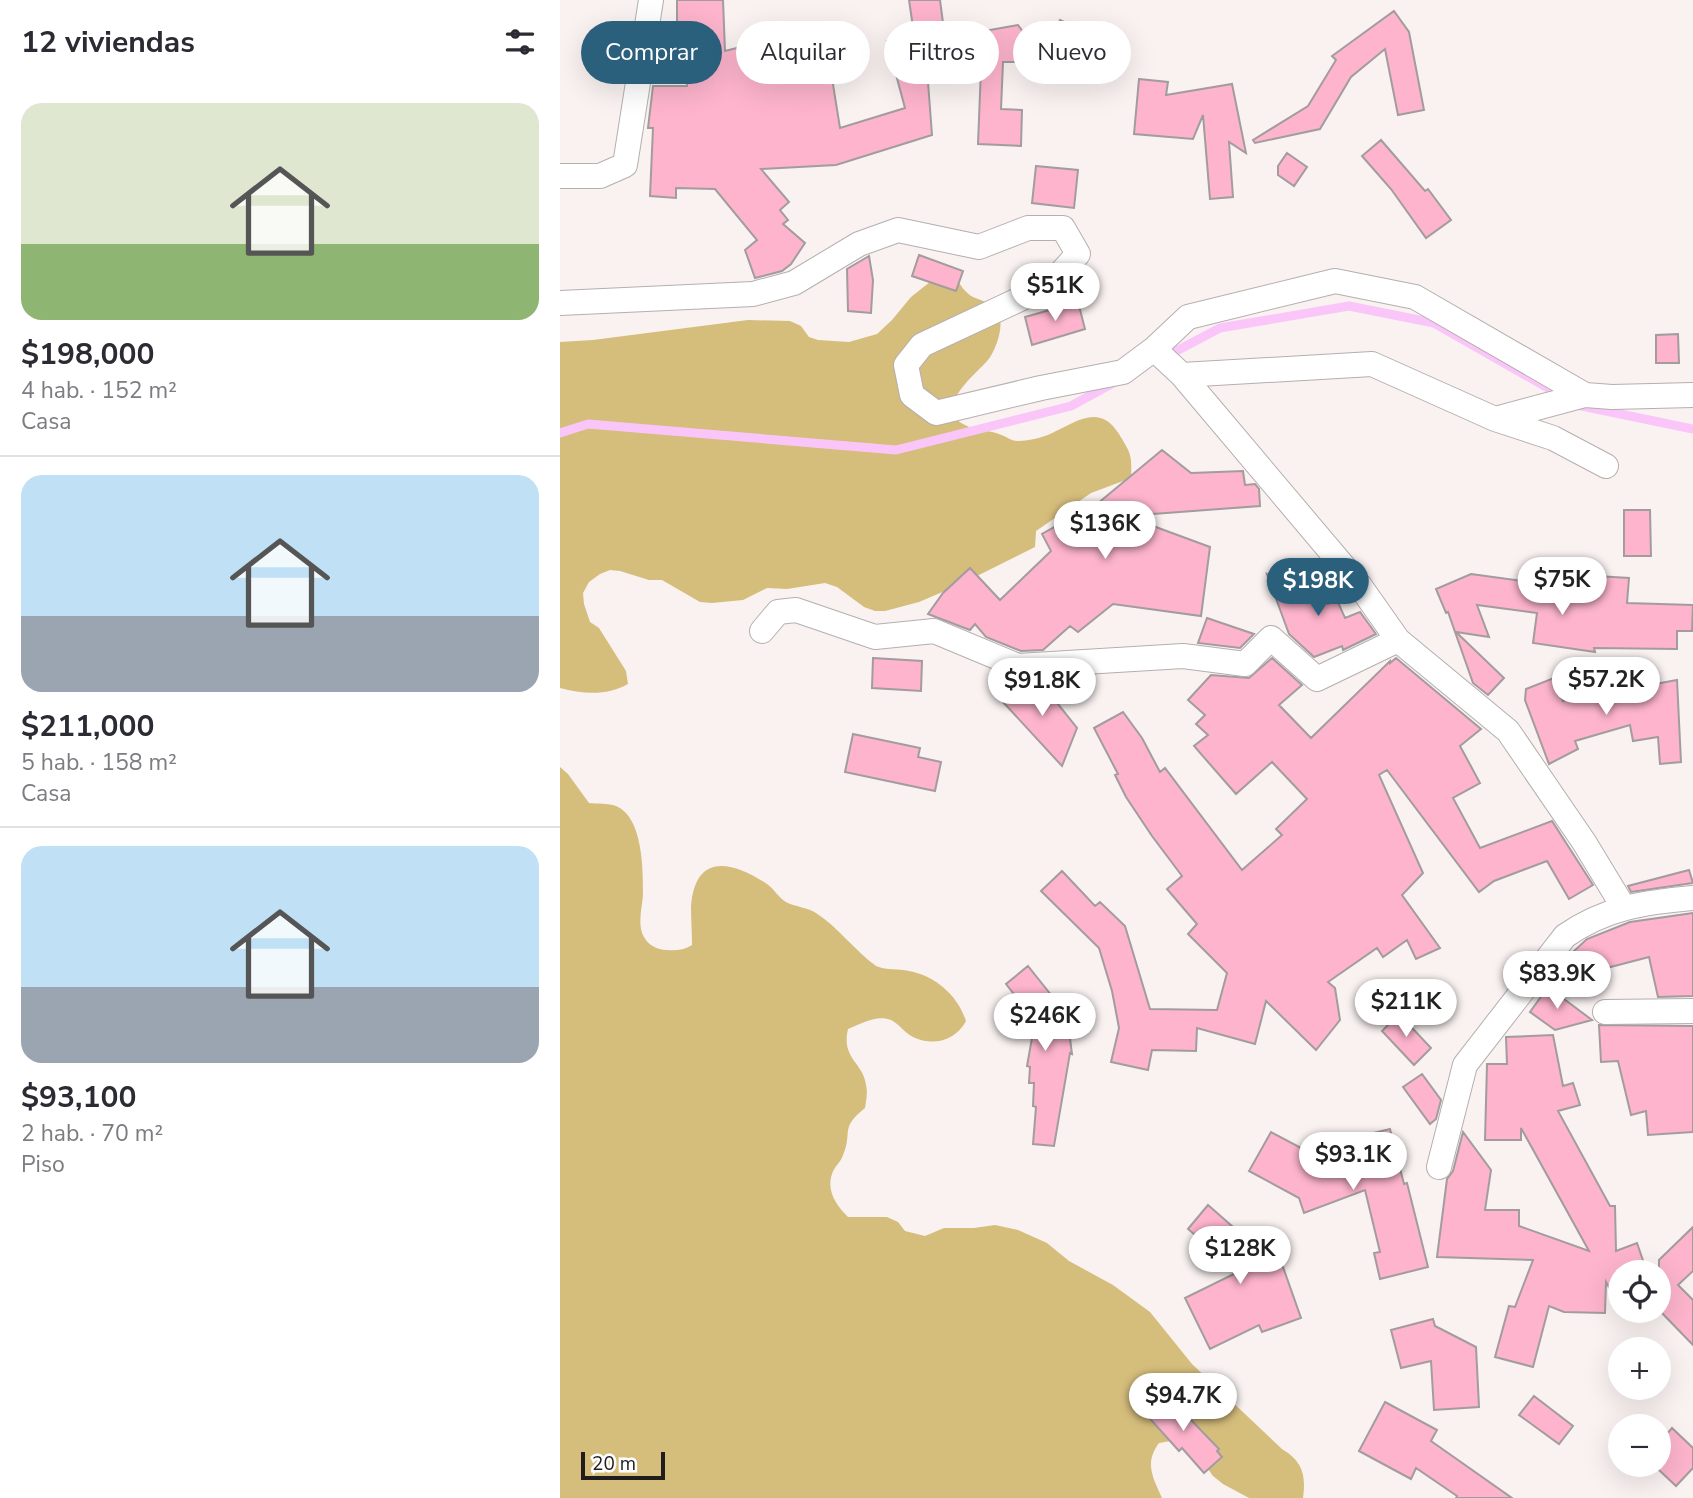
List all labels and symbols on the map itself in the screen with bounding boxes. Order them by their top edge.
pin: $51K [1014,264,1096,323]
pin: $136K [1056,502,1154,561]
pin: $198K [1269,558,1367,618]
pin: $75K [1521,558,1603,617]
pin: $91.8K [985,658,1099,718]
pin: $57.2K [1549,658,1663,717]
pin: $83.9K [1500,951,1614,1011]
pin: $211K [1357,979,1455,1039]
pin: $246K [996,993,1094,1053]
pin: $93.1K [1296,1132,1410,1192]
pin: $128K [1191,1226,1289,1286]
pin: $94.7K [1126,1374,1240,1433]
scale bar [581,1449,665,1481]

